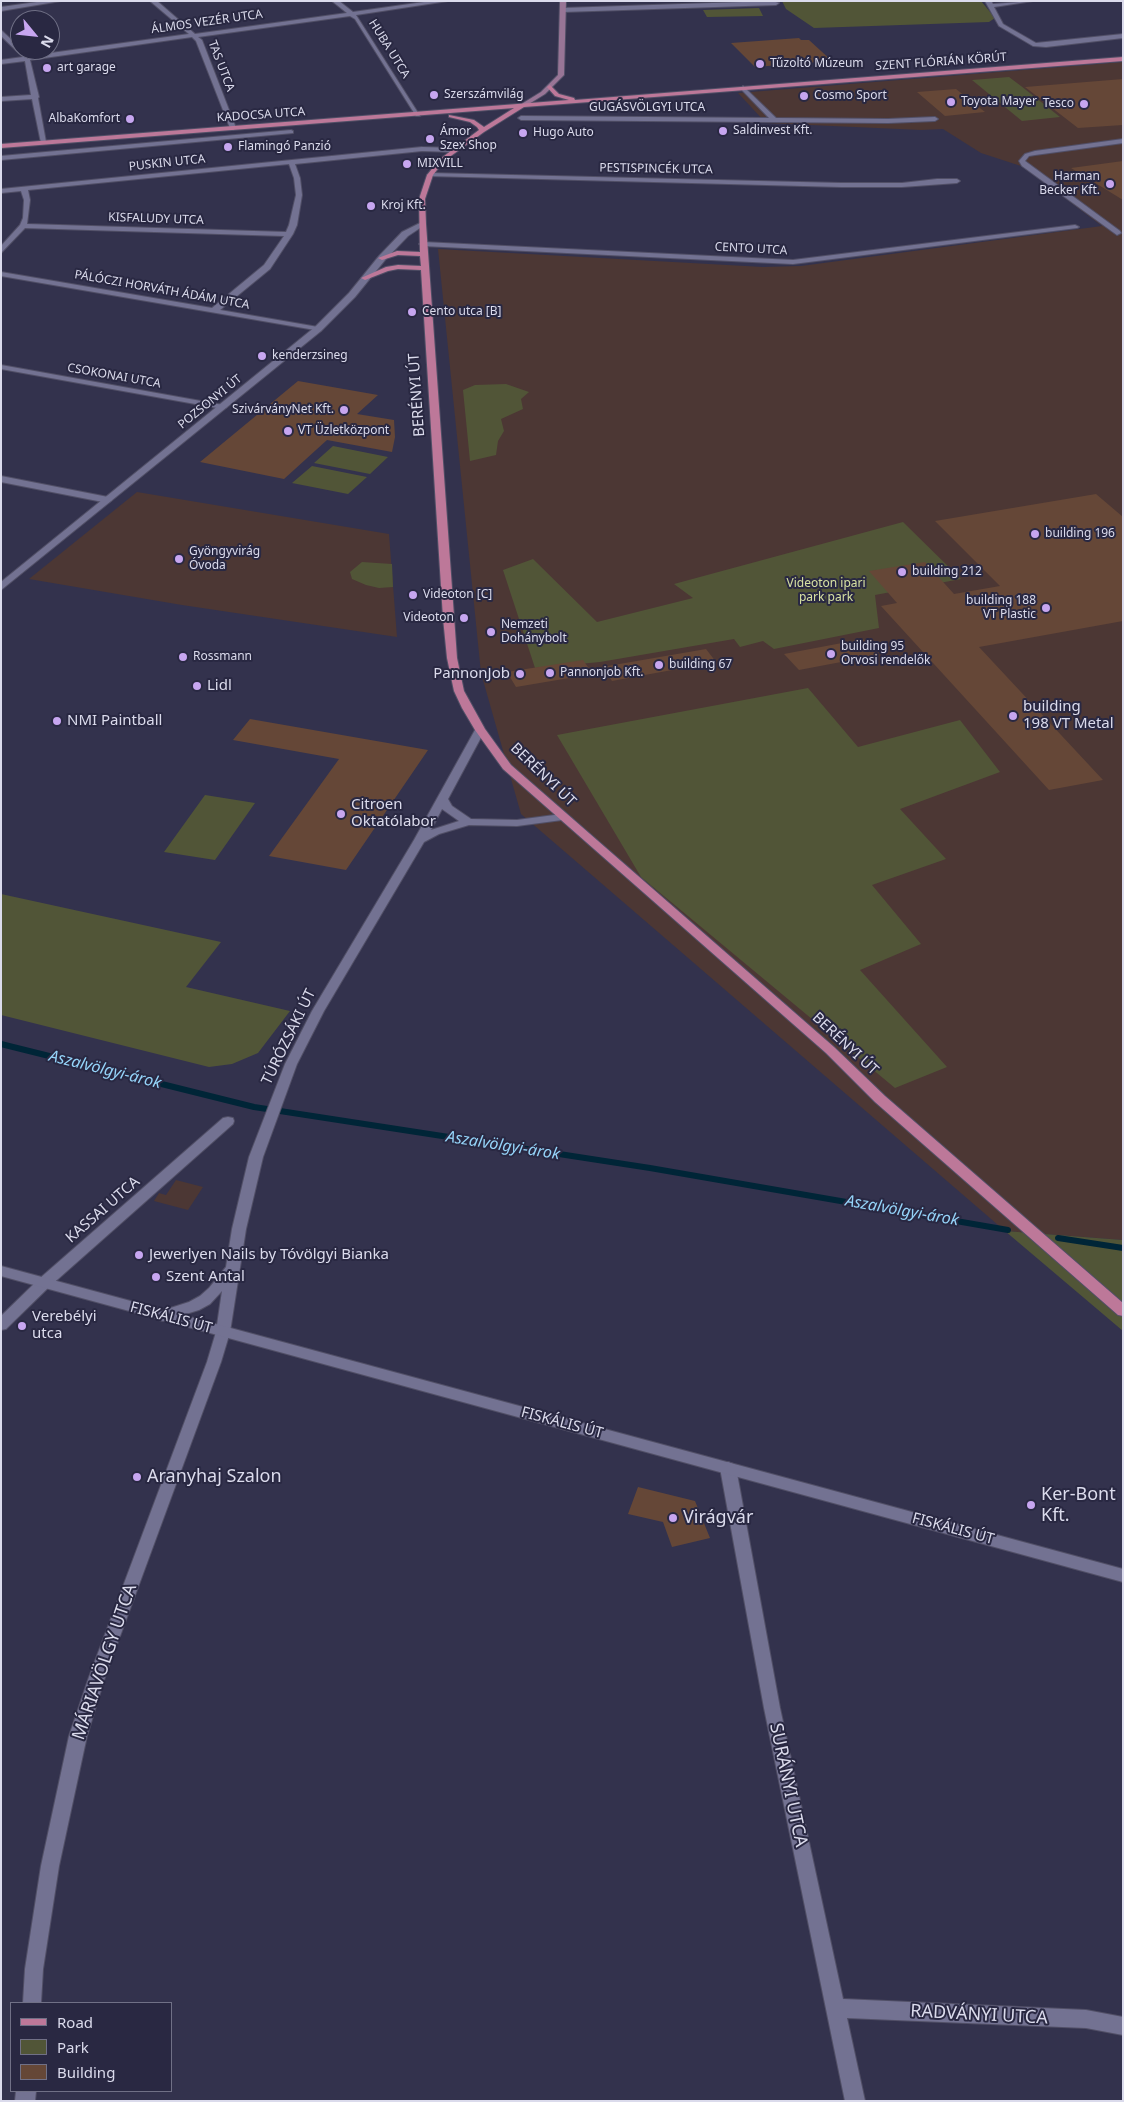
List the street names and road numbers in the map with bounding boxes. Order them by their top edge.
street label: ÁLMOS VEZÉR UTCA [150,7,264,37]
street label: HUBA UTCA [365,17,413,81]
street label: TAS UTCA [205,38,237,94]
street label: SZENT FLÓRIÁN KÖRÚT [875,50,1007,74]
street label: GUGÁSVÖLGYI UTCA [589,101,705,115]
street label: KADOCSA UTCA [216,105,306,125]
street label: PUSKIN UTCA [128,152,206,174]
street label: PESTISPINCÉK UTCA [599,161,713,177]
street label: KISFALUDY UTCA [108,210,204,228]
street label: CENTO UTCA [714,240,788,258]
street label: PÁLÓCZI HORVÁTH ÁDÁM UTCA [73,267,251,313]
street label: BERÉNYI ÚT [405,353,429,437]
street label: CSOKONAI UTCA [66,361,162,391]
street label: POZSONYI ÚT [175,372,245,432]
street label: BERÉNYI ÚT [507,739,579,811]
street label: TÚRÓZSÁKI ÚT [258,986,320,1088]
street label: BERÉNYI ÚT [808,1009,882,1079]
street label: KASSAI UTCA [62,1173,144,1247]
street label: FISKÁLIS ÚT [128,1298,214,1338]
street label: FISKÁLIS ÚT [519,1403,605,1443]
street label: FISKÁLIS ÚT [910,1509,996,1549]
street label: MÁRIAVÖLGY UTCA [68,1581,142,1743]
street label: SURÁNYI UTCA [764,1721,812,1849]
street label: RADVÁNYI UTCA [910,2001,1048,2029]

